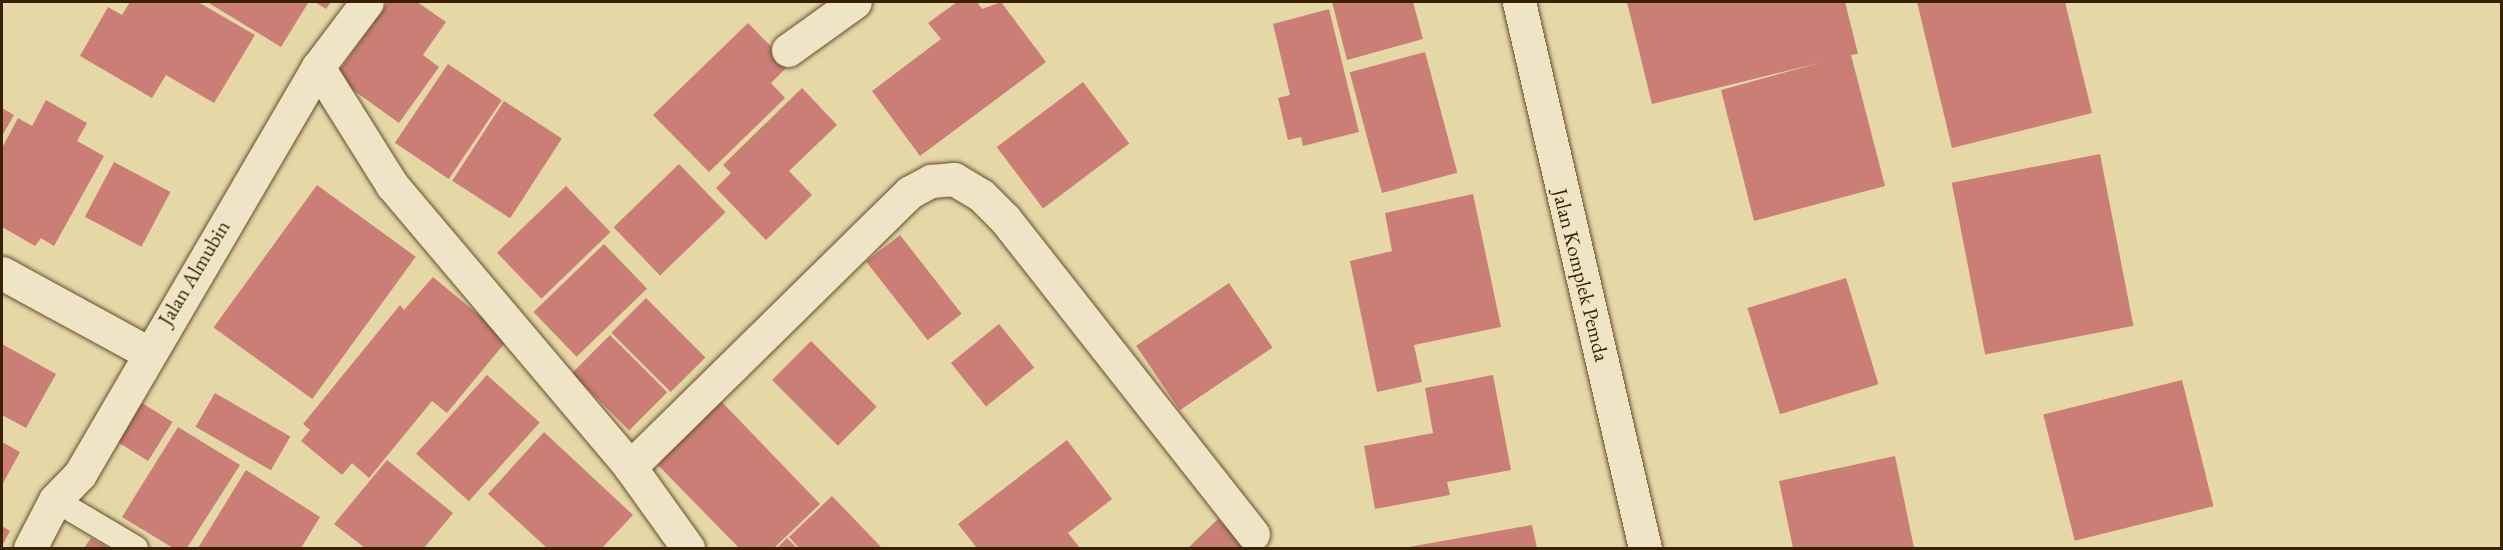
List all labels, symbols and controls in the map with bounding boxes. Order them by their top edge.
street label: Jalan Komplek Pemda [1547,186,1615,364]
street label: Jalan Almubin [153,216,235,330]

